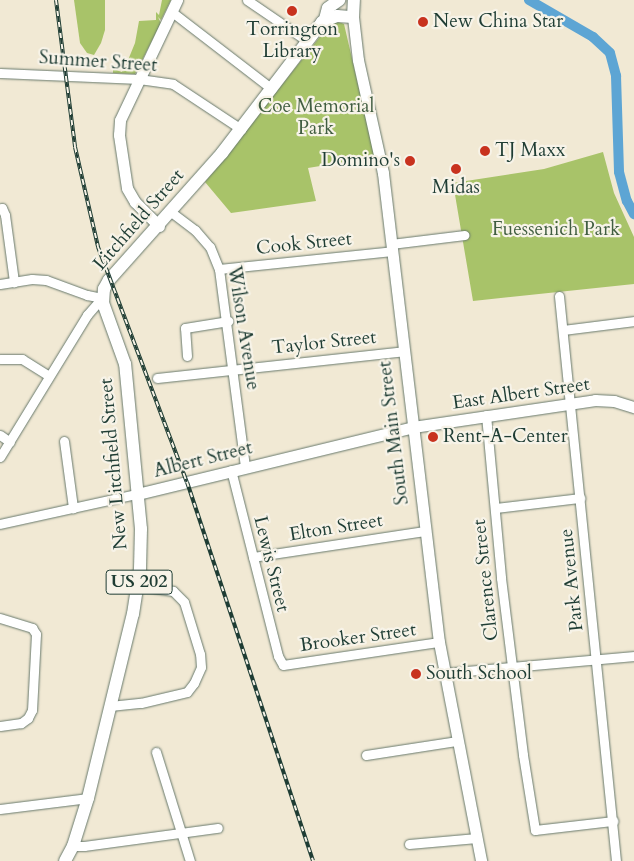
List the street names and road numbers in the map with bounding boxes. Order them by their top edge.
street label: Summer Street [38,46,158,78]
street label: Litchfield Street [89,165,189,275]
street label: Cook Street [255,228,353,260]
street label: Wilson Avenue [222,264,264,392]
street label: Taylor Street [271,326,377,360]
street label: South Main Street [374,360,414,506]
street label: East Albert Street [451,373,591,415]
street label: New Litchfield Street [95,377,133,551]
street label: Albert Street [151,437,255,483]
street label: Elton Street [288,509,384,547]
street label: Lewis Street [248,514,294,614]
street label: Clarence Street [468,518,504,642]
street label: Park Avenue [555,527,589,633]
road number: US 202 [105,566,173,598]
street label: Brooker Street [299,619,417,657]

